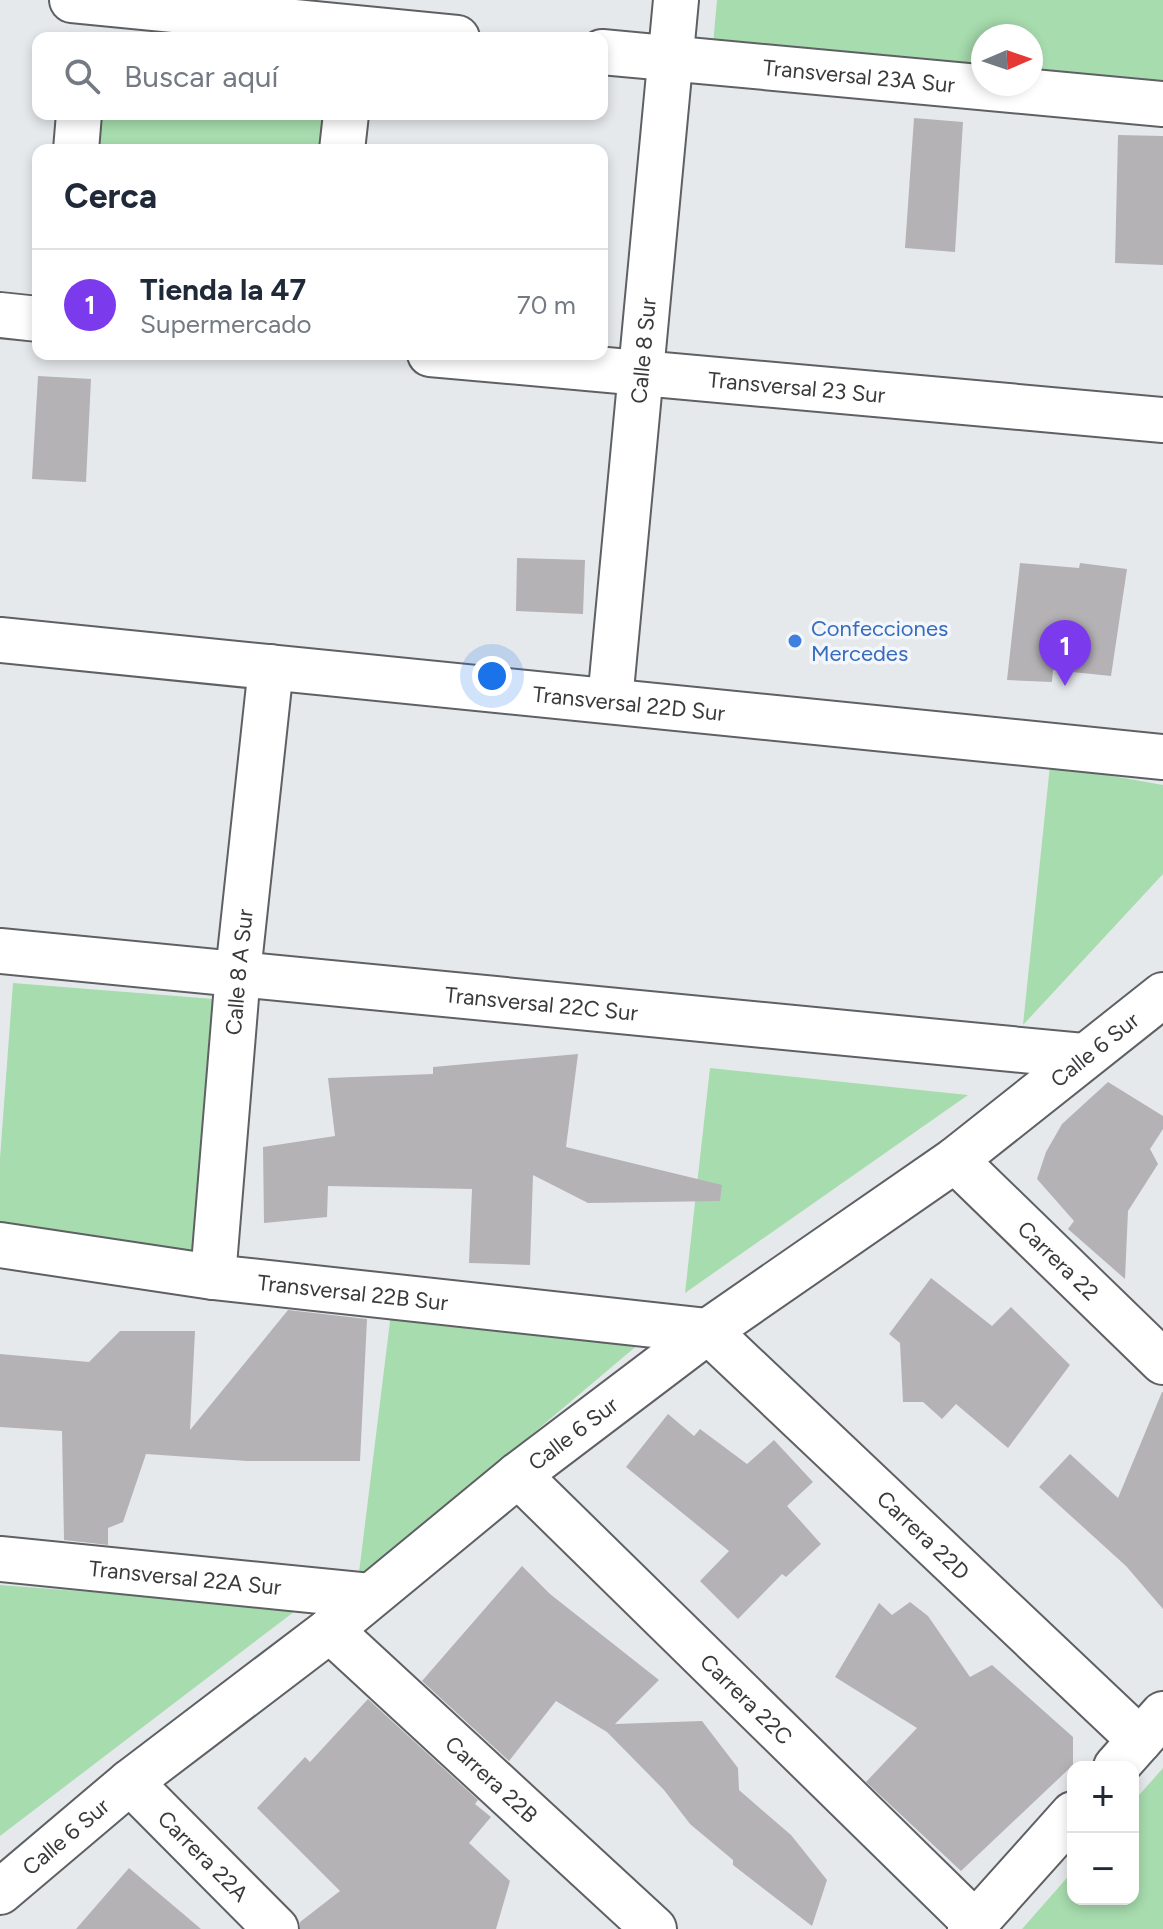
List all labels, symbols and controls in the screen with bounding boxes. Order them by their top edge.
north arrow [971,24,1043,96]
search box [32,32,608,120]
street label: Transversal 23A Sur [762,53,957,98]
icon: search [60,54,104,98]
text: Buscar aquí [124,58,278,95]
text: Cerca [64,176,157,217]
text: Tienda la 47 [140,271,306,308]
text: 1 [85,289,95,321]
text: 70 m [517,289,576,321]
street label: Calle 8 Sur [625,296,661,405]
text: Supermercado [140,308,312,340]
street label: Transversal 23 Sur [707,366,887,408]
place label: Confecciones Mercedes [811,615,948,667]
pin: 1 [1039,620,1091,686]
marker: Confecciones Mercedes [786,632,804,650]
your location [472,656,512,696]
street label: Transversal 22D Sur [531,680,727,726]
street label: Calle 8 A Sur [219,907,258,1036]
street label: Transversal 22C Sur [444,981,640,1026]
street label: Calle 6 Sur [1045,1006,1145,1093]
street label: Carrera 22 [1012,1215,1105,1306]
street label: Transversal 22B Sur [256,1268,450,1316]
street label: Calle 6 Sur [523,1390,623,1476]
street label: Carrera 22D [871,1485,976,1585]
street label: Transversal 22A Sur [88,1554,283,1601]
street label: Carrera 22C [695,1648,798,1750]
street label: Carrera 22B [440,1730,544,1829]
map controls [1067,1761,1139,1905]
button: + [1067,1761,1139,1833]
street label: Calle 6 Sur [17,1792,115,1881]
street label: Carrera 22A [152,1805,254,1907]
button: − [1067,1833,1139,1905]

